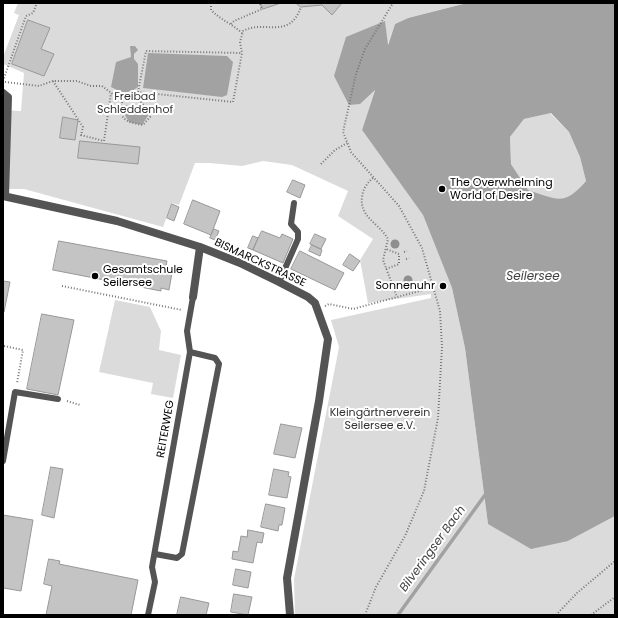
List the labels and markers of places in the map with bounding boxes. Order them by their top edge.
place label: The Overwhelming World of Desire [450,176,553,202]
marker: The Overwhelming World of Desire [437,184,447,194]
place label: Gesamtschule Seilersee [103,263,183,289]
marker: Gesamtschule Seilersee [90,271,100,281]
place label: Sonnenuhr [375,279,435,293]
marker: Sonnenuhr [438,281,448,291]

